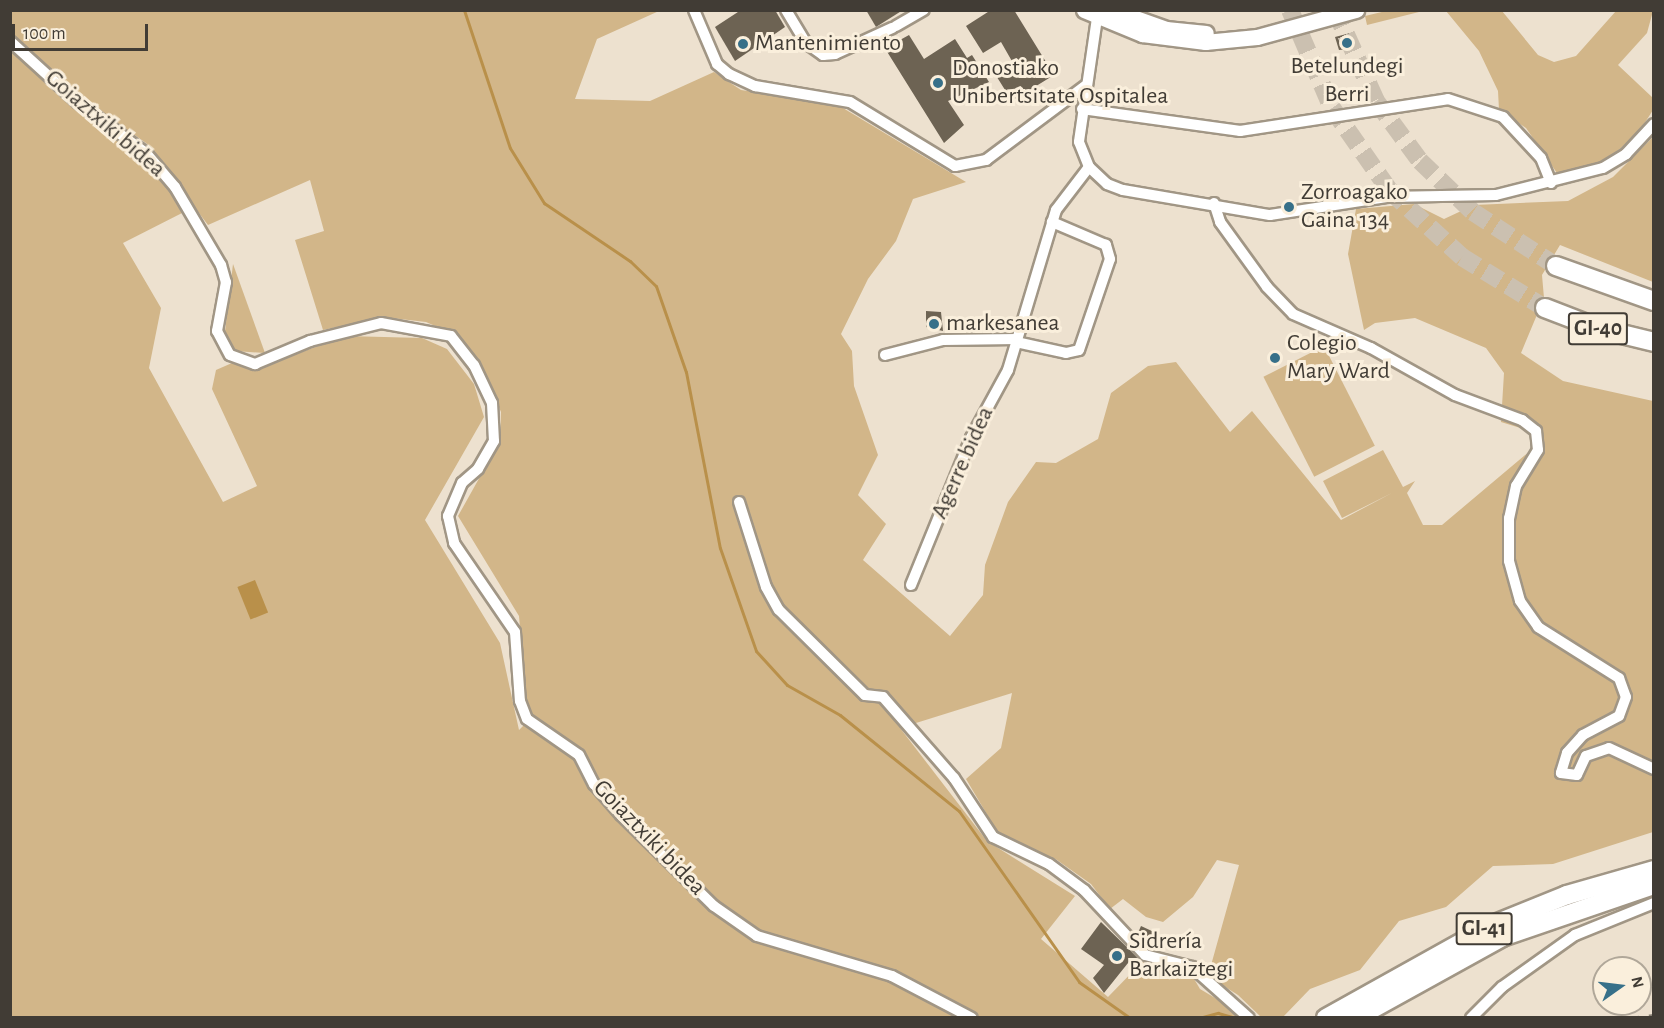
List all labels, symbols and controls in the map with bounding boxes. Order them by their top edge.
scale bar [15,12,152,50]
text: 100 m [23,25,66,43]
place label: Mantenimiento [755,30,901,58]
marker: Betelundegi Berri [1340,36,1354,50]
marker: Mantenimiento [736,37,750,51]
place label: Betelundegi Berri [1290,53,1404,109]
place label: Donostiako Unibertsitate Ospitalea [952,55,1168,111]
street label: Goiaztxiki bidea [39,64,171,184]
marker: Donostiako Unibertsitate Ospitalea [929,74,947,92]
place label: Zorroagako Gaina 134 [1301,179,1408,235]
marker: Zorroagako Gaina 134 [1282,200,1296,214]
place label: markesanea [946,310,1060,338]
road number: GI-40 [1566,310,1630,348]
marker: markesanea [927,317,941,331]
place label: Colegio Mary Ward [1287,330,1390,386]
marker: Colegio Mary Ward [1268,351,1282,365]
street label: Agerre bidea [925,402,1001,524]
street label: Goiaztxiki bidea [587,774,711,902]
road number: GI-41 [1456,910,1512,948]
place label: Sidrería Barkaiztegi [1129,928,1233,984]
marker: Sidrería Barkaiztegi [1110,949,1124,963]
north arrow [1592,956,1652,1016]
text: N [1628,975,1647,989]

